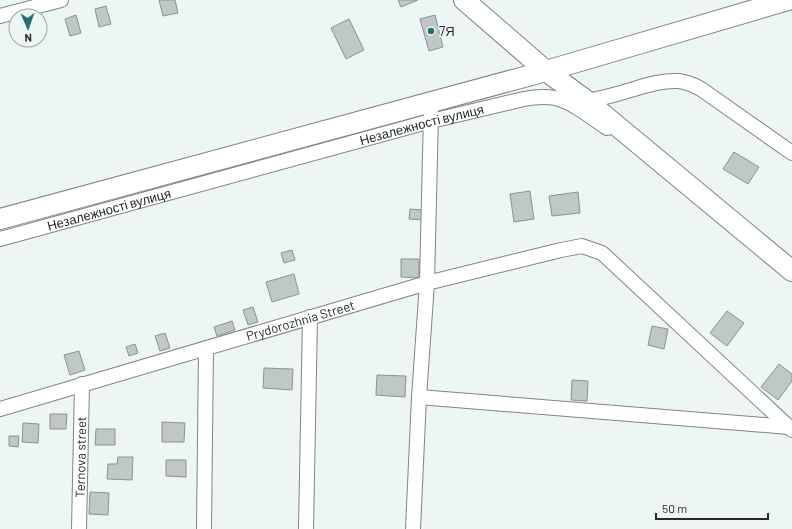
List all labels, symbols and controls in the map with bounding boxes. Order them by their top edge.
north arrow [8,8,48,48]
place label: 7Я [439,23,455,39]
marker: 7Я [426,26,436,36]
text: N [24,32,32,45]
street label: Незалежності вулиця [358,101,485,148]
street label: Незалежності вулиця [45,185,173,234]
street label: Prydorozhnia Street [244,297,356,344]
street label: Ternova street [72,416,89,498]
scale bar [656,495,768,521]
text: 50 m [662,501,687,515]

